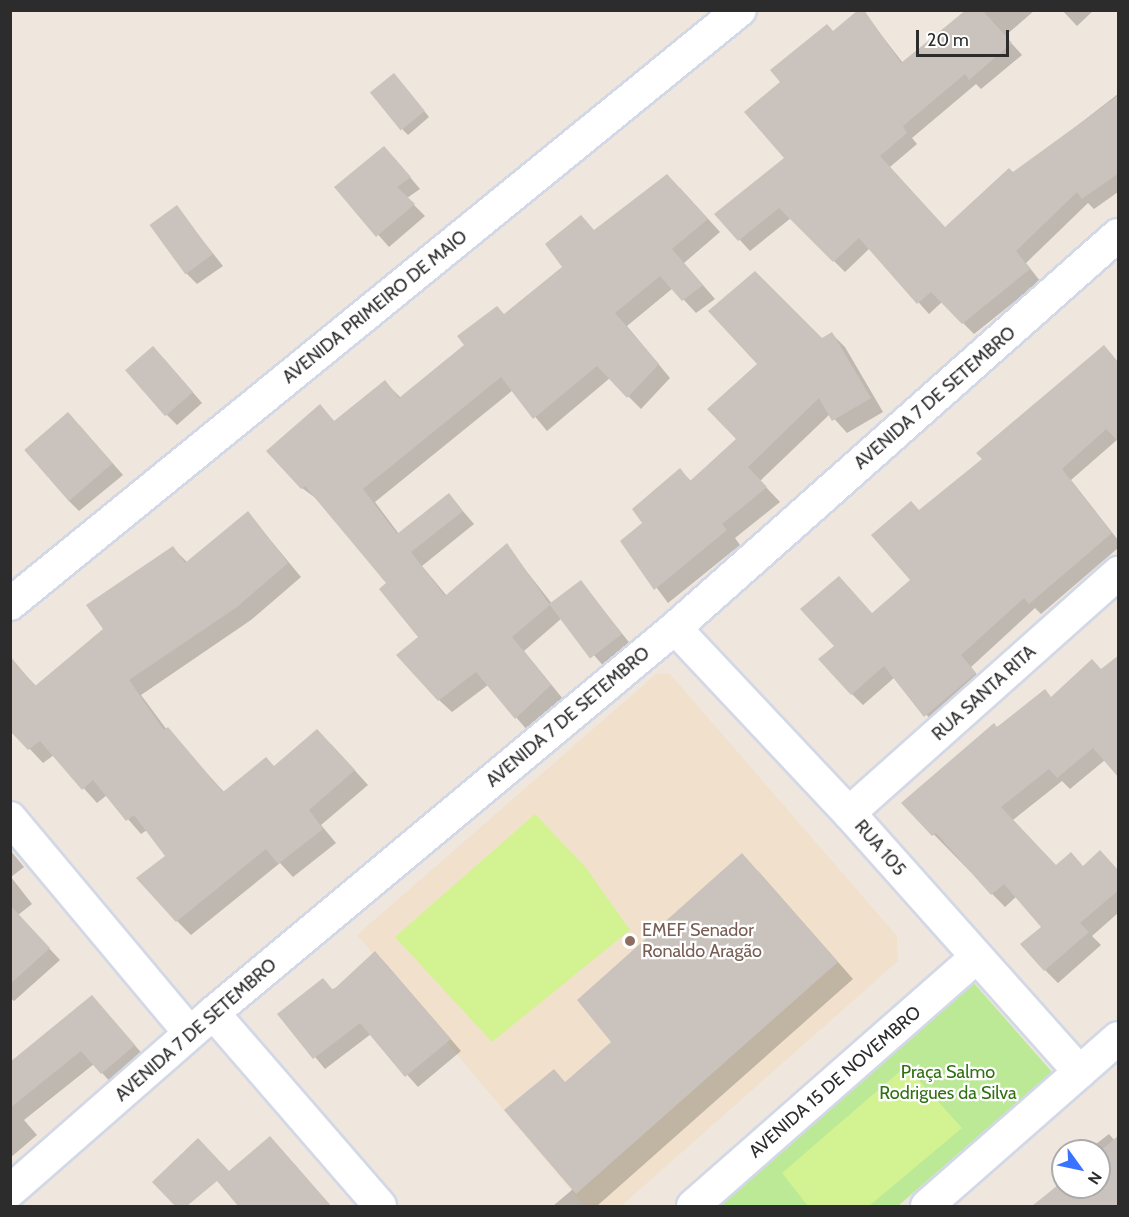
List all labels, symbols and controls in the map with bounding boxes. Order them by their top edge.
scale bar [919,18,1012,56]
text: 20 m [927,29,969,51]
street label: AVENIDA PRIMEIRO DE MAIO [278,226,472,388]
street label: AVENIDA 7 DE SETEMBRO [850,322,1020,474]
street label: RUA SANTA RITA [928,641,1040,745]
street label: AVENIDA 7 DE SETEMBRO [482,642,654,792]
street label: RUA 105 [850,816,910,880]
place label: EMEF Senador Ronaldo Aragão [642,920,762,962]
marker: EMEF Senador Ronaldo Aragão [623,934,637,948]
street label: AVENIDA 7 DE SETEMBRO [111,954,281,1106]
street label: AVENIDA 15 DE NOVEMBRO [745,1002,925,1162]
park label: Praça Salmo Rodrigues da Silva [879,1062,1017,1104]
north arrow [1051,1139,1111,1199]
text: N [1084,1168,1106,1188]

